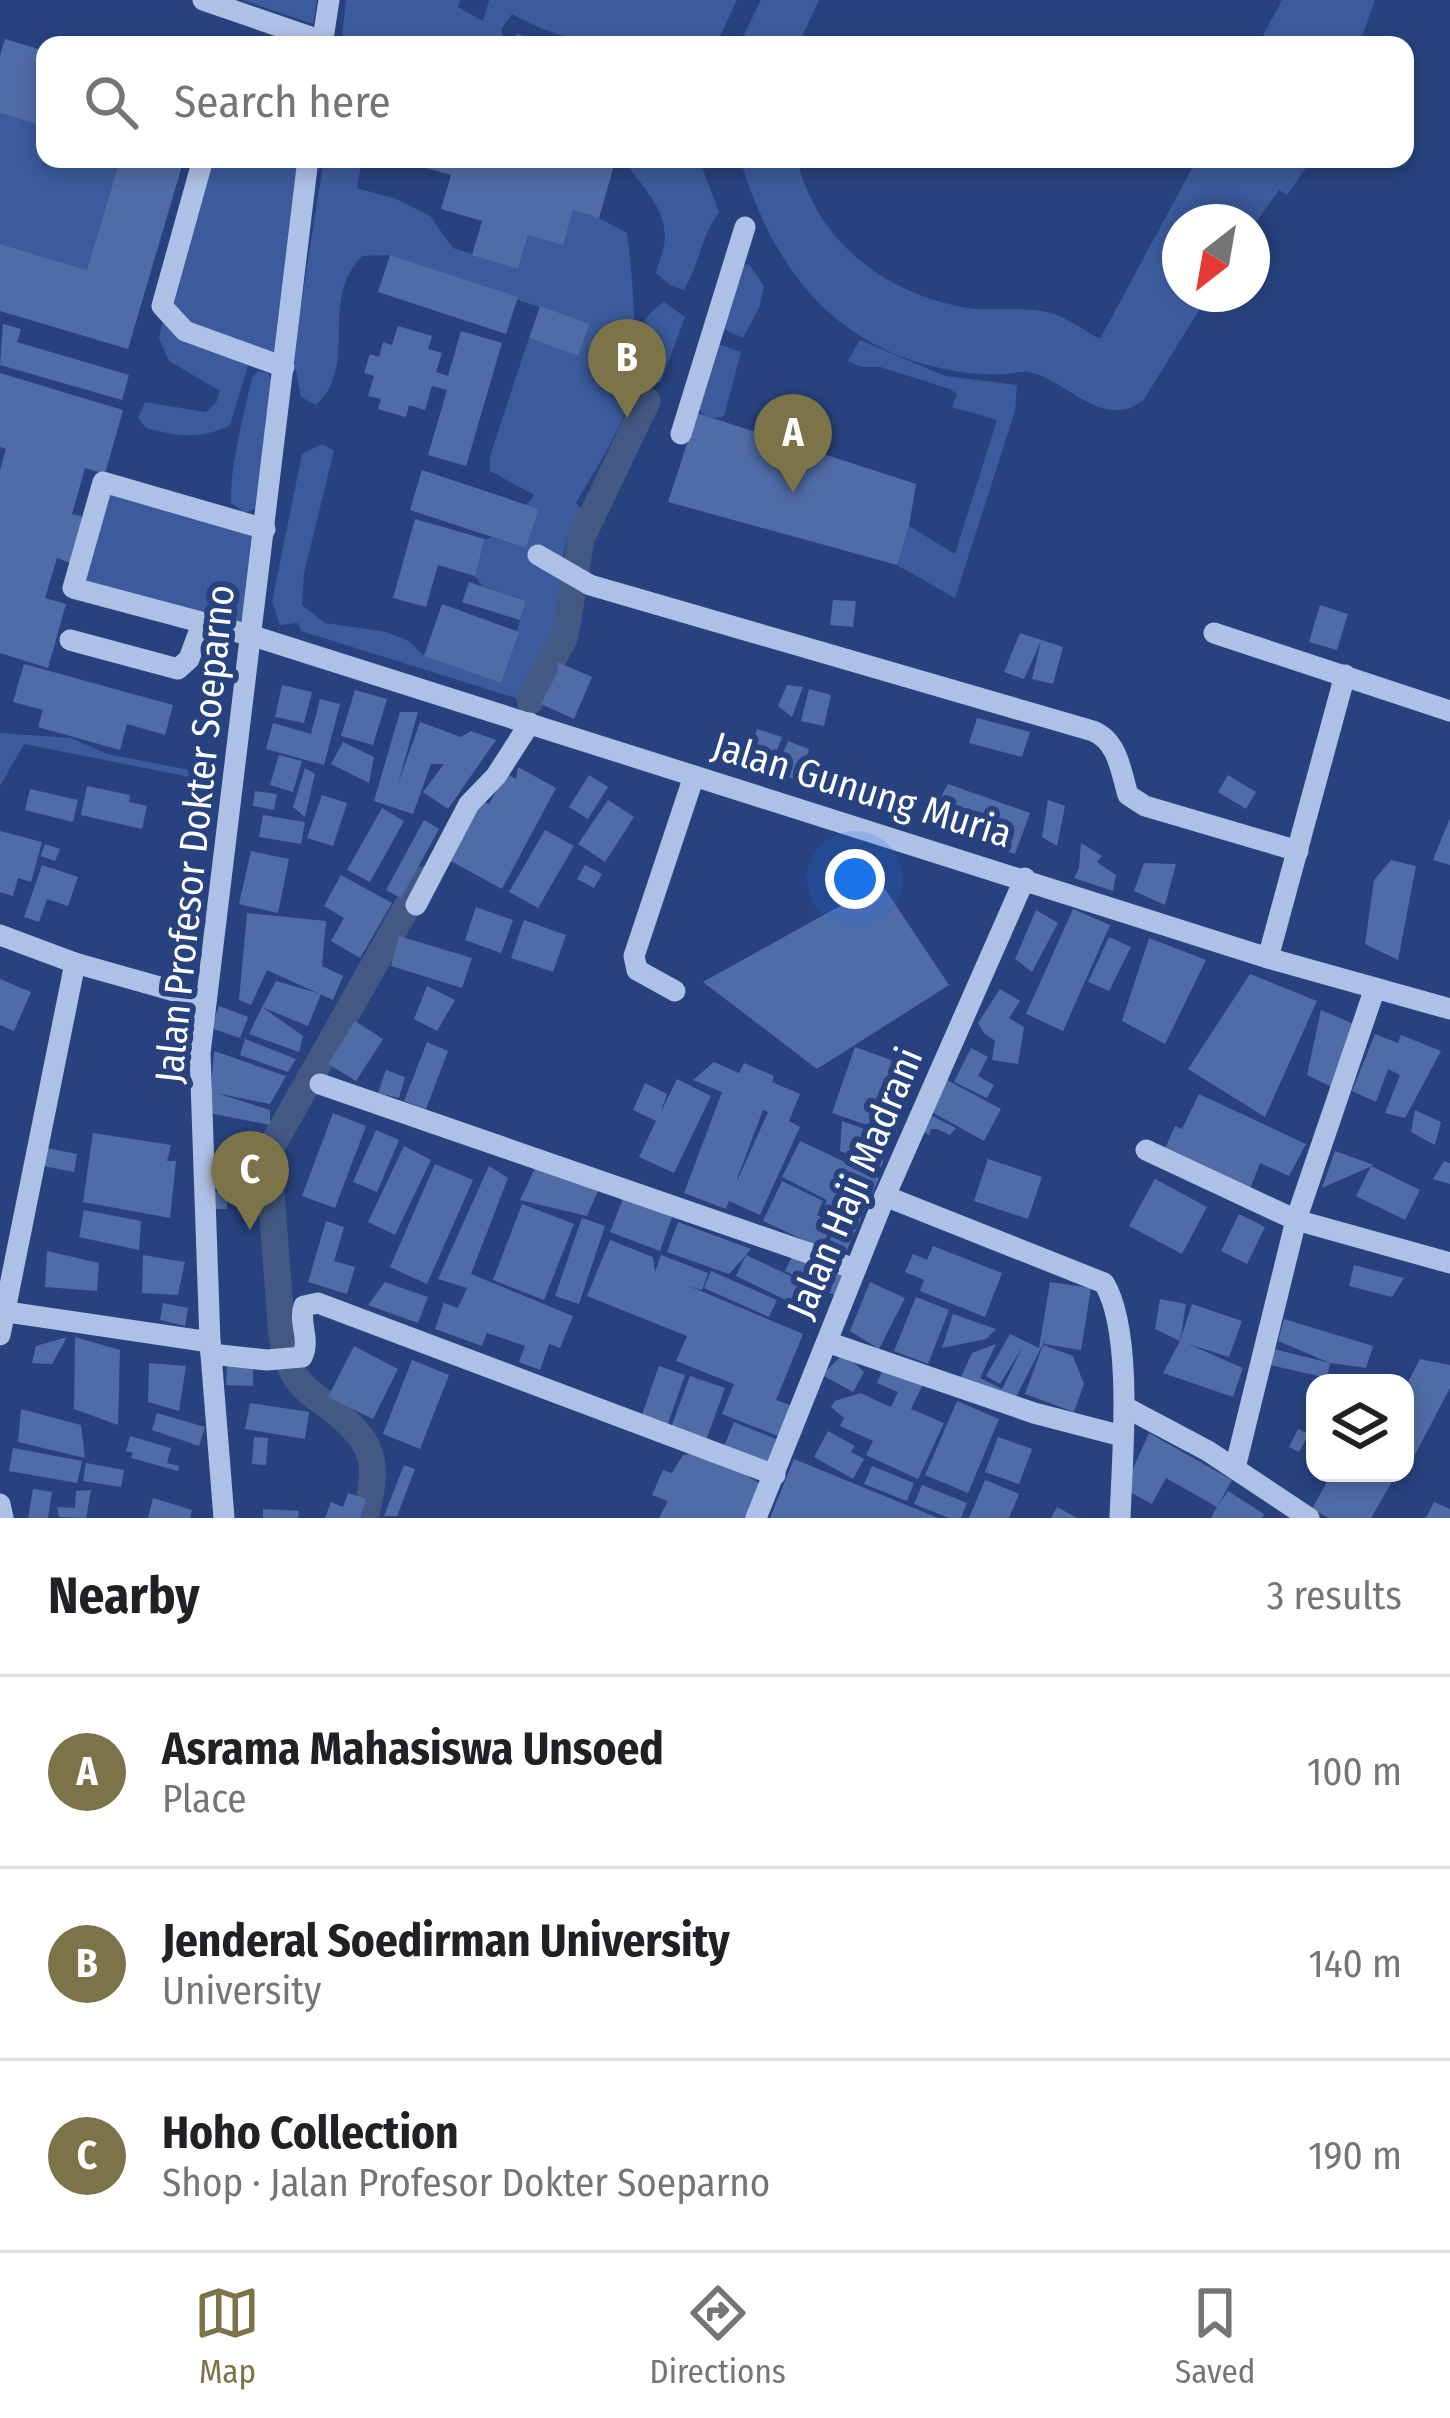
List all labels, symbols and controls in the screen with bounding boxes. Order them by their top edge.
search box [36,36,1414,168]
icon: search [78,69,144,135]
text: Search here [174,75,391,129]
north arrow [1162,204,1270,312]
pin: B [588,319,666,418]
pin: A [754,394,832,493]
street label: Jalan Profesor Dokter Soeparno [146,583,244,1085]
street label: Jalan Gunung Muria [707,723,1017,857]
your location [825,849,885,909]
street label: Jalan Haji Madrani [777,1041,933,1325]
pin: C [211,1131,289,1230]
map controls [1306,1374,1414,1482]
button: layers [1306,1374,1414,1482]
text: Nearby [48,1565,200,1627]
text: 3 results [1267,1573,1402,1619]
text: Asrama Mahasiswa Unsoed [162,1722,664,1776]
text: A [76,1749,98,1795]
text: 100 m [1307,1749,1402,1795]
text: Place [162,1776,246,1822]
text: Jenderal Soedirman University [162,1914,730,1968]
text: B [76,1941,98,1987]
text: 140 m [1308,1941,1402,1987]
text: University [162,1968,321,2014]
text: Hoho Collection [162,2106,459,2160]
text: C [77,2133,97,2179]
text: 190 m [1308,2133,1402,2179]
text: Shop · Jalan Profesor Dokter Soeparno [162,2160,770,2206]
tab: Map [194,2280,260,2392]
tab: Directions [649,2280,786,2392]
tab: Saved [1175,2280,1255,2392]

